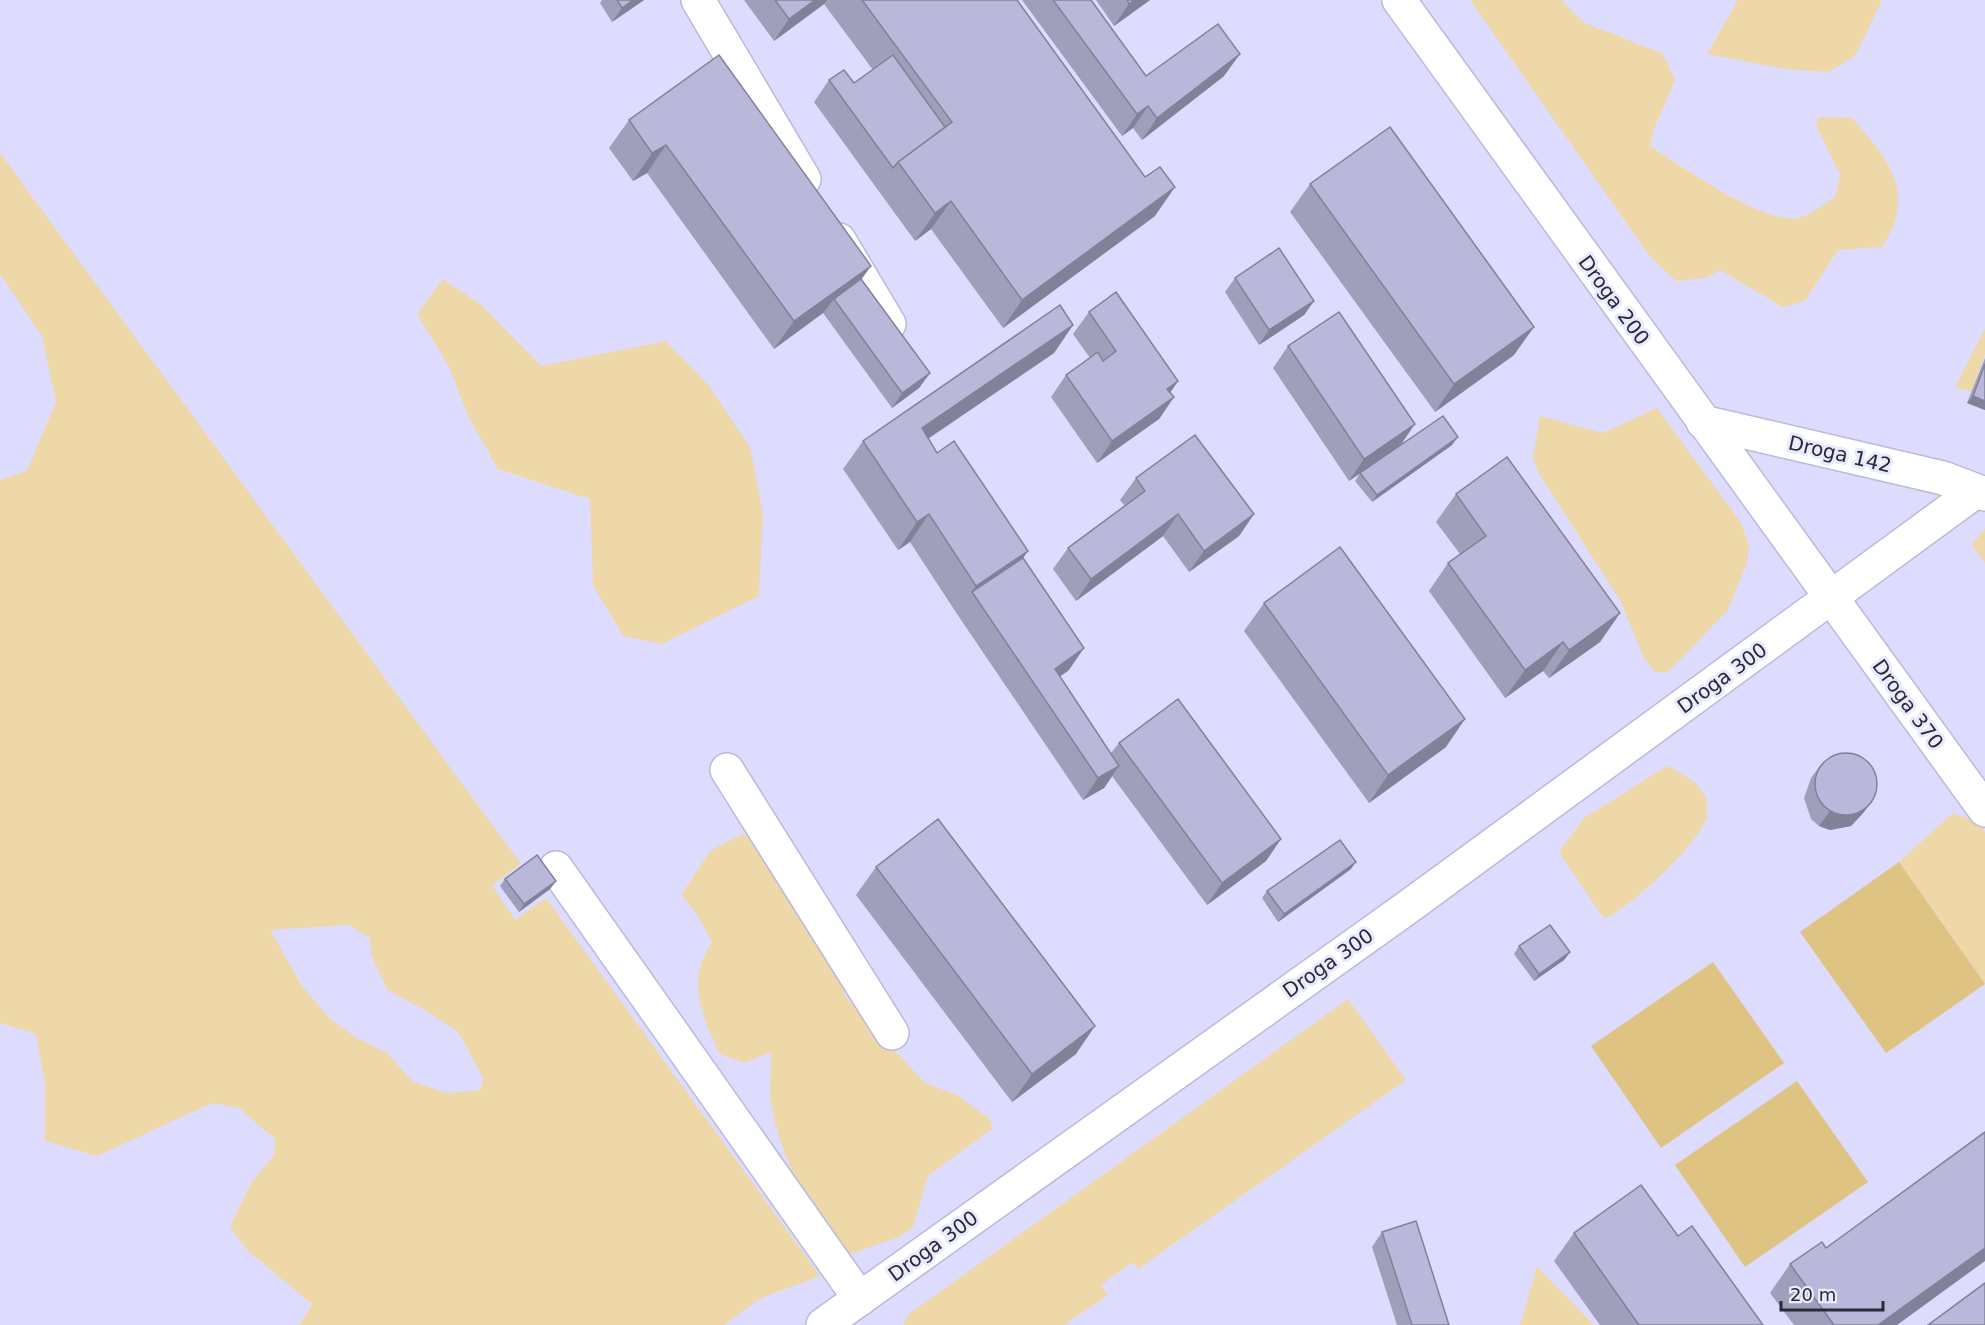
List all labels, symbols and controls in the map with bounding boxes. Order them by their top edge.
street label: Droga 200 [1573,251,1655,349]
street label: Droga 142 [1786,431,1894,477]
street label: Droga 300 [1673,637,1771,719]
street label: Droga 370 [1867,655,1949,753]
street label: Droga 300 [1278,923,1378,1003]
street label: Droga 300 [884,1205,982,1287]
scale bar [1781,1274,1883,1312]
text: 20 m [1790,1284,1836,1305]

